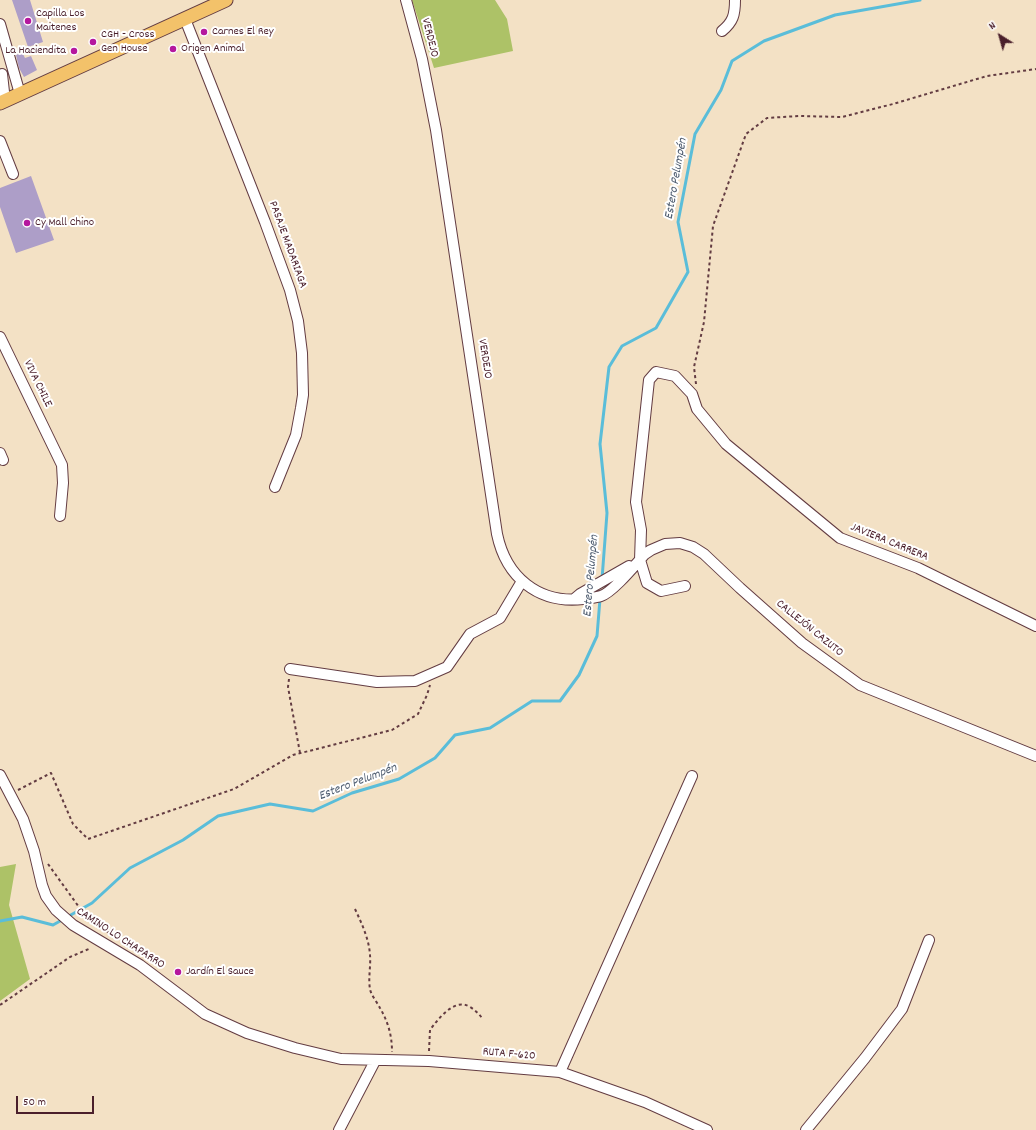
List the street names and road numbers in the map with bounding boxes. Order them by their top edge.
street label: VERDEJO [417,17,441,59]
street label: PASAJE MADARIAGA [265,200,309,290]
street label: VERDEJO [474,338,494,380]
street label: VIVA CHILE [19,358,55,410]
street label: JAVIERA CARRERA [848,521,930,565]
street label: CALLEJÓN CAZUTO [772,597,846,661]
street label: CAMINO LO CHAPARRO [73,905,167,973]
street label: RUTA F-620 [482,1046,536,1064]

